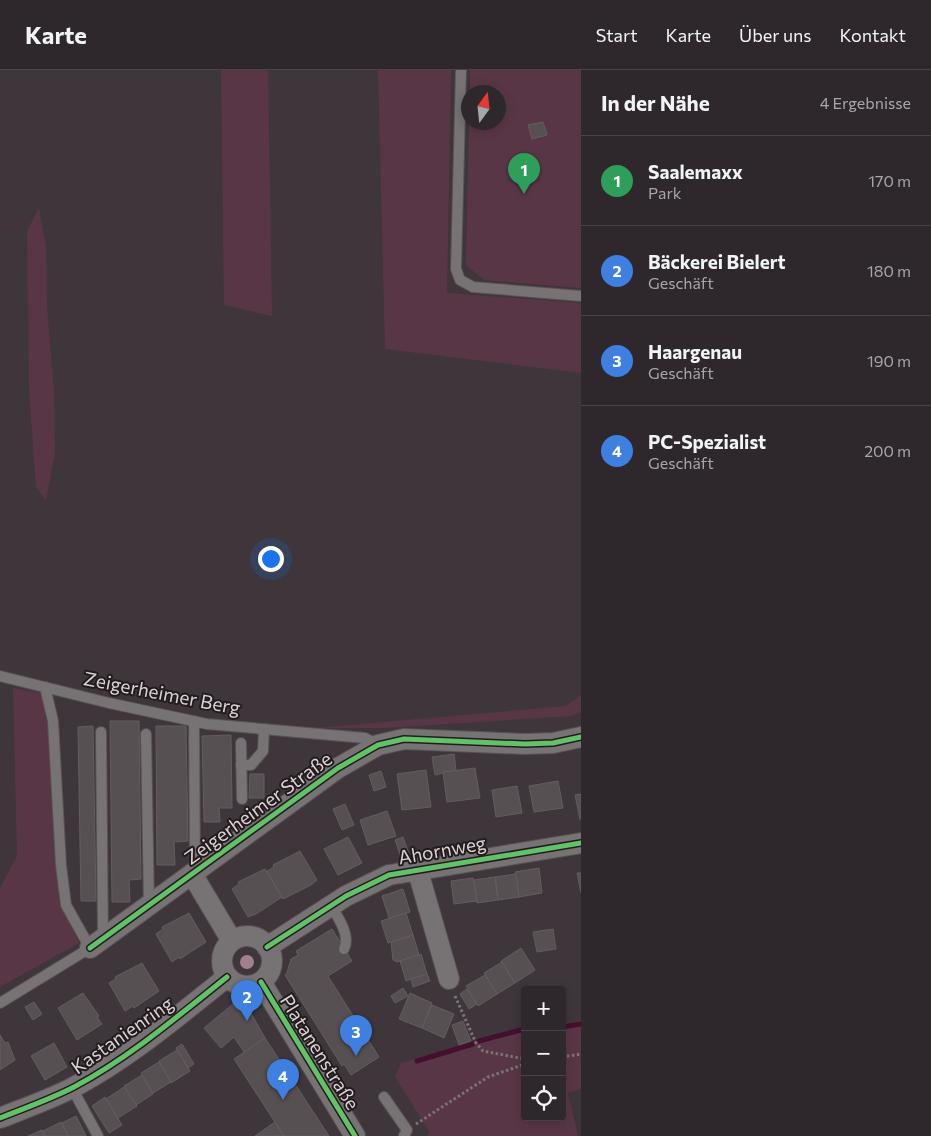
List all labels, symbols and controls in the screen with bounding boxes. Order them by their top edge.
text: Karte [25,20,87,49]
text: Start [596,24,638,46]
text: Karte [666,24,711,46]
text: Über uns [739,24,812,46]
text: Kontakt [840,24,906,46]
north arrow [461,85,506,130]
text: In der Nähe [601,90,710,115]
text: 4 Ergebnisse [820,93,911,112]
pin: 1 [508,153,540,194]
text: Saalemaxx [648,160,743,183]
text: 1 [613,171,621,190]
text: 170 m [868,171,911,190]
text: Park [648,183,681,202]
text: Bäckerei Bielert [648,250,786,273]
text: 2 [612,261,622,280]
text: 180 m [867,261,911,280]
text: Geschäft [648,273,714,292]
text: Haargenau [648,340,742,363]
text: 3 [612,351,622,370]
text: 190 m [867,351,911,370]
text: Geschäft [648,363,714,382]
text: PC-Spezialist [648,430,766,453]
text: 4 [612,441,622,460]
text: 200 m [864,441,911,460]
text: Geschäft [648,453,714,472]
your location [258,546,284,572]
street label: Zeigerheimer Berg [82,666,242,719]
street label: Zeigerheimer Straße [180,746,336,869]
street label: Ahornweg [396,830,488,869]
pin: 2 [231,980,263,1021]
map controls [521,986,566,1121]
button: + [521,986,566,1031]
street label: Platanenstraße [276,990,365,1114]
street label: Kastanienring [66,991,177,1078]
pin: 3 [340,1015,372,1056]
button: − [521,1031,566,1076]
pin: 4 [267,1059,299,1100]
button: locate [521,1076,566,1121]

